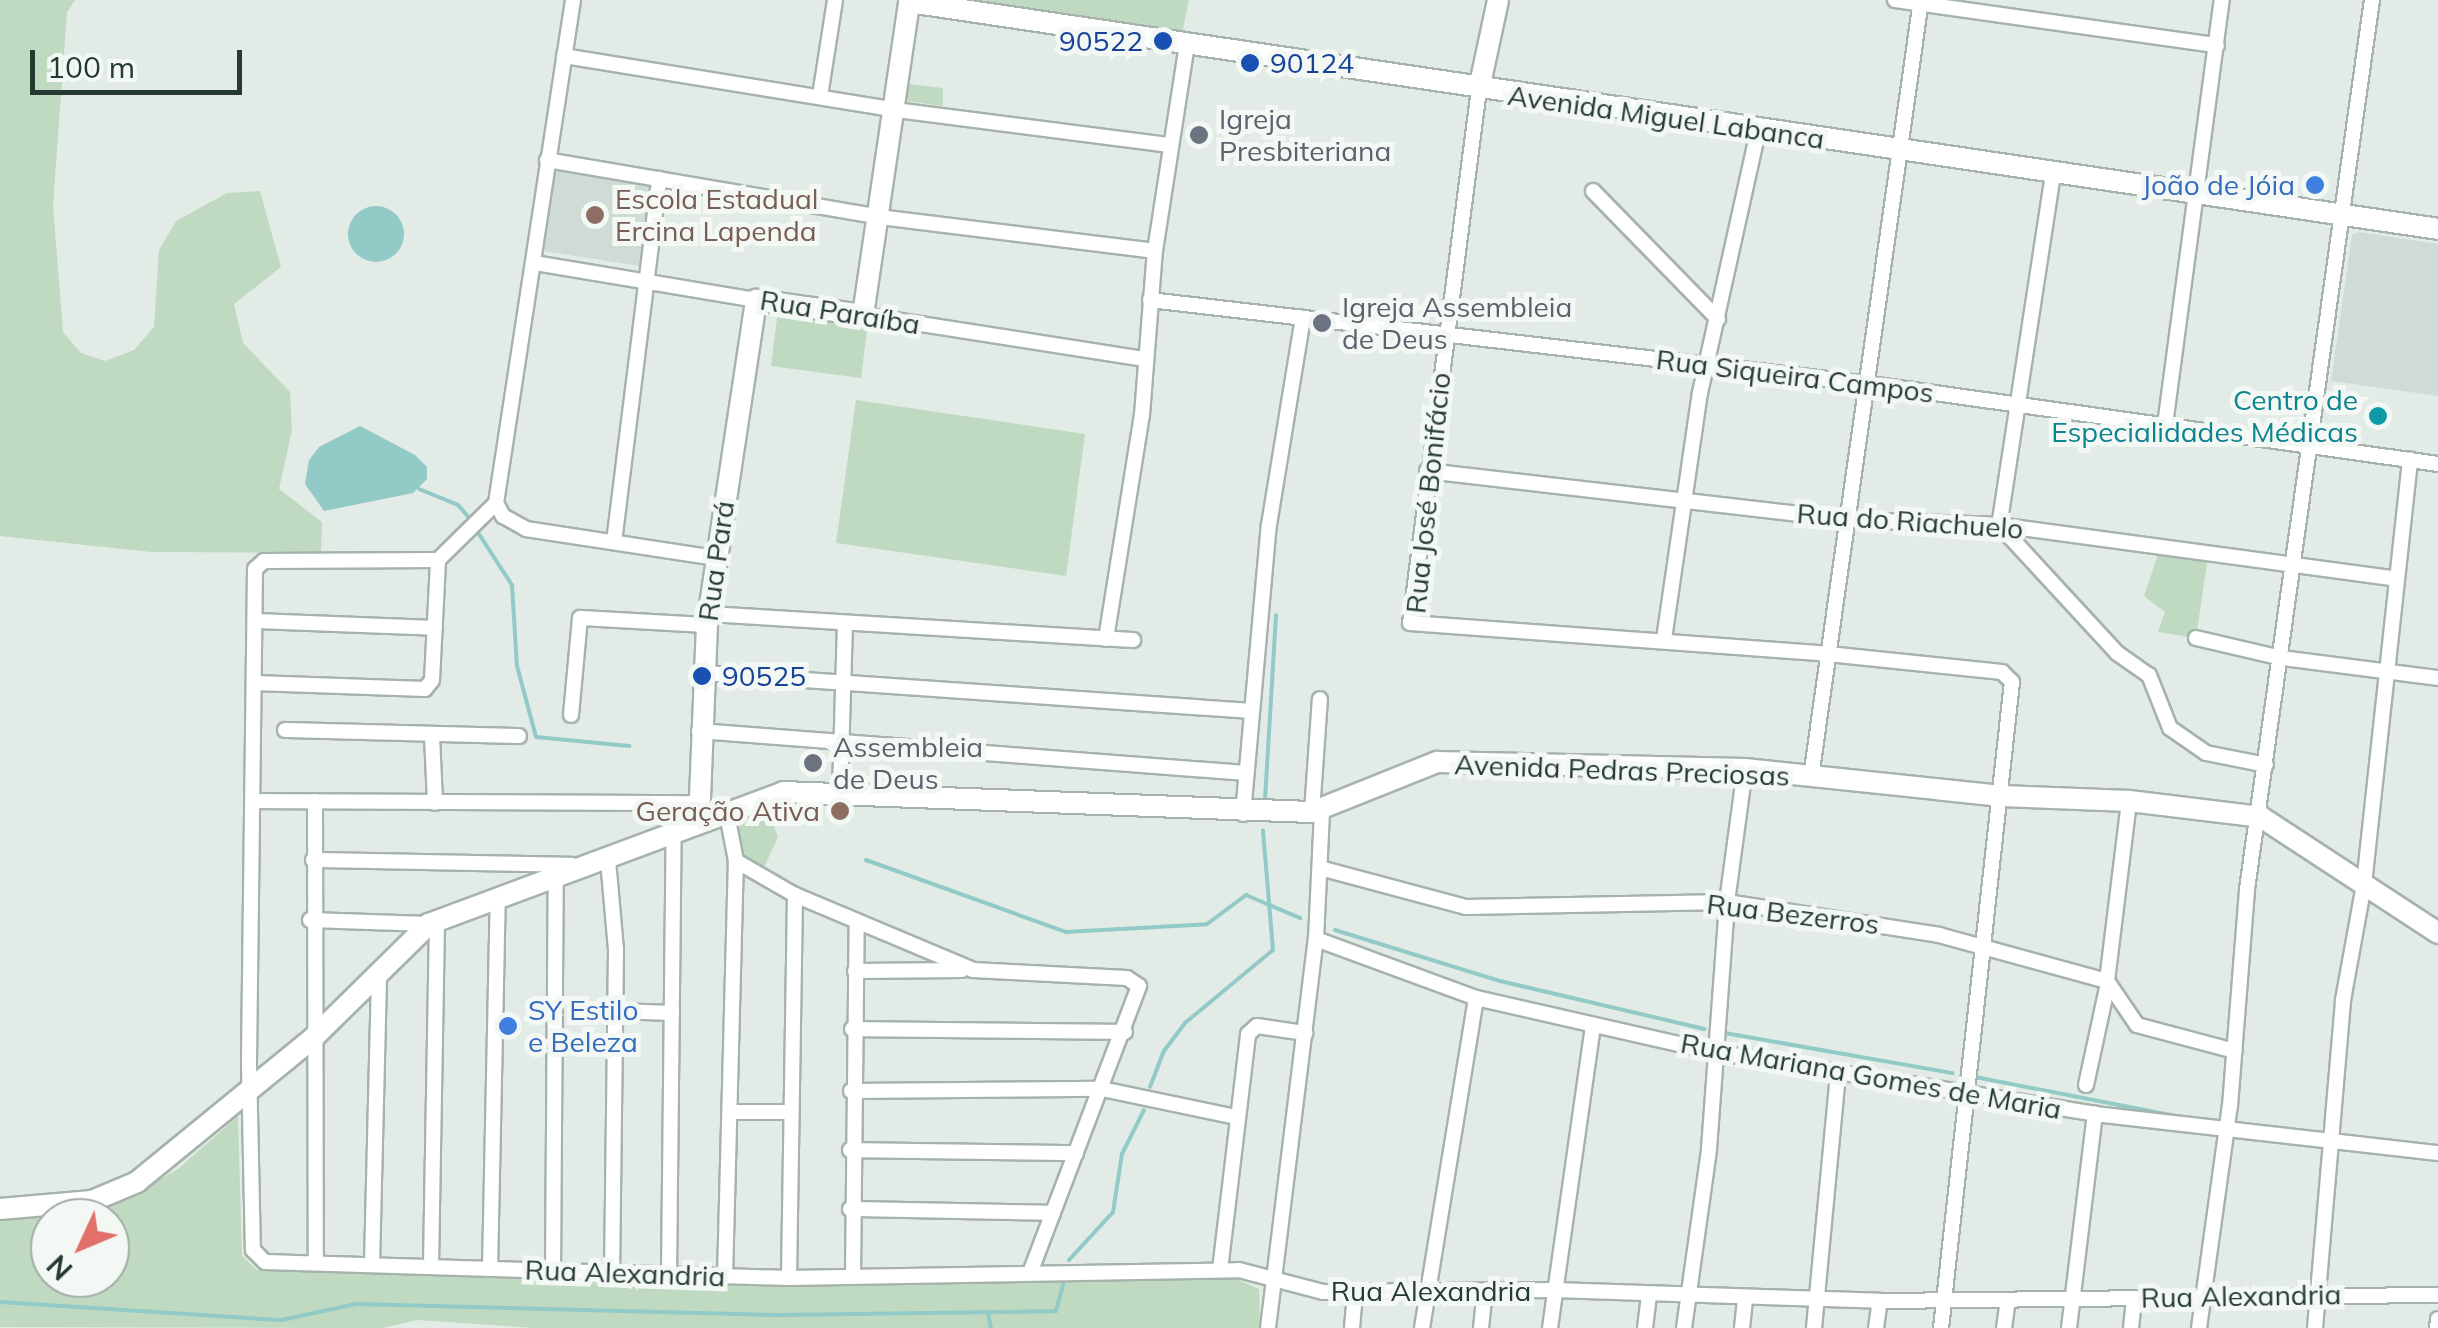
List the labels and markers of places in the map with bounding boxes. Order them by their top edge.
place label: 90522 [1059,24,1143,58]
marker: 90522 [1152,30,1174,52]
place label: 90124 [1270,46,1354,80]
marker: 90124 [1239,52,1261,74]
place label: Igreja Presbiteriana [1219,102,1391,168]
marker: Igreja Presbiteriana [1188,124,1210,146]
place label: João de Jóia [2142,168,2295,202]
marker: João de Jóia [2304,174,2326,196]
place label: Escola Estadual Ercina Lapenda [615,182,818,248]
marker: Escola Estadual Ercina Lapenda [584,204,606,226]
place label: Igreja Assembleia de Deus [1342,290,1572,356]
marker: Igreja Assembleia de Deus [1311,312,1333,334]
place label: Centro de Especialidades Médicas [2051,383,2358,449]
marker: Centro de Especialidades Médicas [2367,405,2389,427]
place label: 90525 [722,659,806,693]
marker: 90525 [691,665,713,687]
place label: Assembleia de Deus [833,730,983,796]
marker: Assembleia de Deus [802,752,824,774]
place label: Geração Ativa [635,794,820,828]
marker: Geração Ativa [829,800,851,822]
place label: SY Estilo e Beleza [528,993,638,1059]
marker: SY Estilo e Beleza [497,1015,519,1037]

